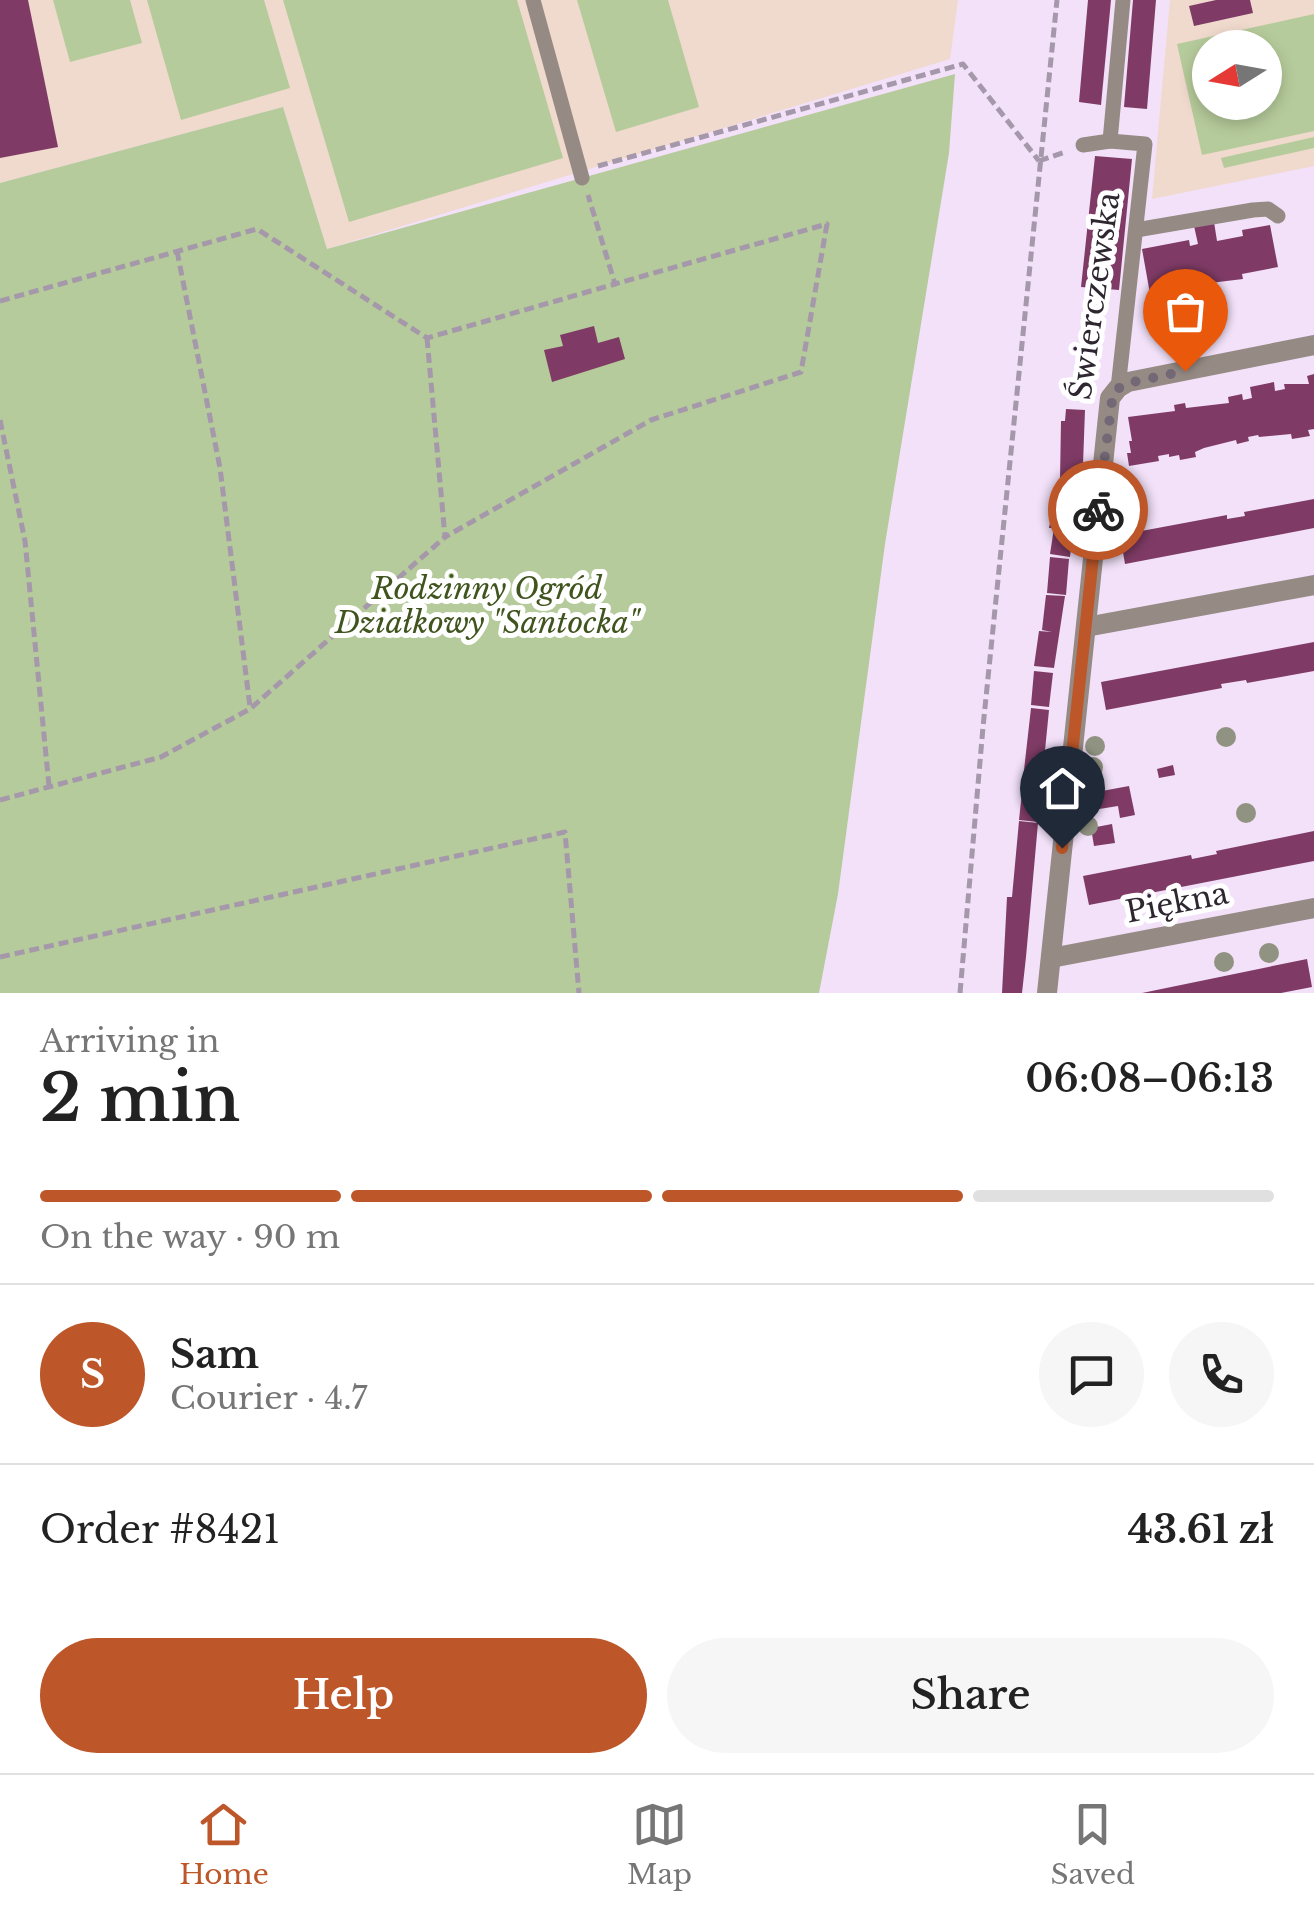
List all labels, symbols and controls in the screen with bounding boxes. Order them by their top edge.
north arrow [1192,30,1282,120]
map controls [1192,30,1282,120]
street label: Świerczewska [1062,189,1127,402]
pin [1143,269,1228,372]
icon: bag [1158,284,1213,339]
courier [1048,460,1148,560]
icon: bike [1071,483,1126,538]
park label: Rodzinny Ogród Działkowy "Santocka" [334,570,641,641]
pin [1020,746,1105,849]
icon: home [1035,761,1090,816]
street label: Piękna [1122,874,1232,931]
text: Arriving in [40,1021,219,1061]
text: 06:08–06:13 [1025,1055,1274,1102]
text: 2 min [40,1058,240,1139]
text: On the way · 90 m [40,1217,340,1257]
button: chat [1039,1322,1144,1427]
button: phone [1169,1322,1274,1427]
text: Sam [170,1331,259,1378]
text: S [80,1351,105,1398]
text: Courier · 4.7 [170,1378,367,1418]
text: Order #8421 [40,1506,280,1553]
text: 43.61 zł [1128,1506,1274,1553]
button: Help [40,1638,647,1753]
button: Share [667,1638,1274,1753]
tab: Home [179,1797,269,1892]
tab: Map [627,1797,692,1892]
tab: Saved [1050,1797,1135,1892]

